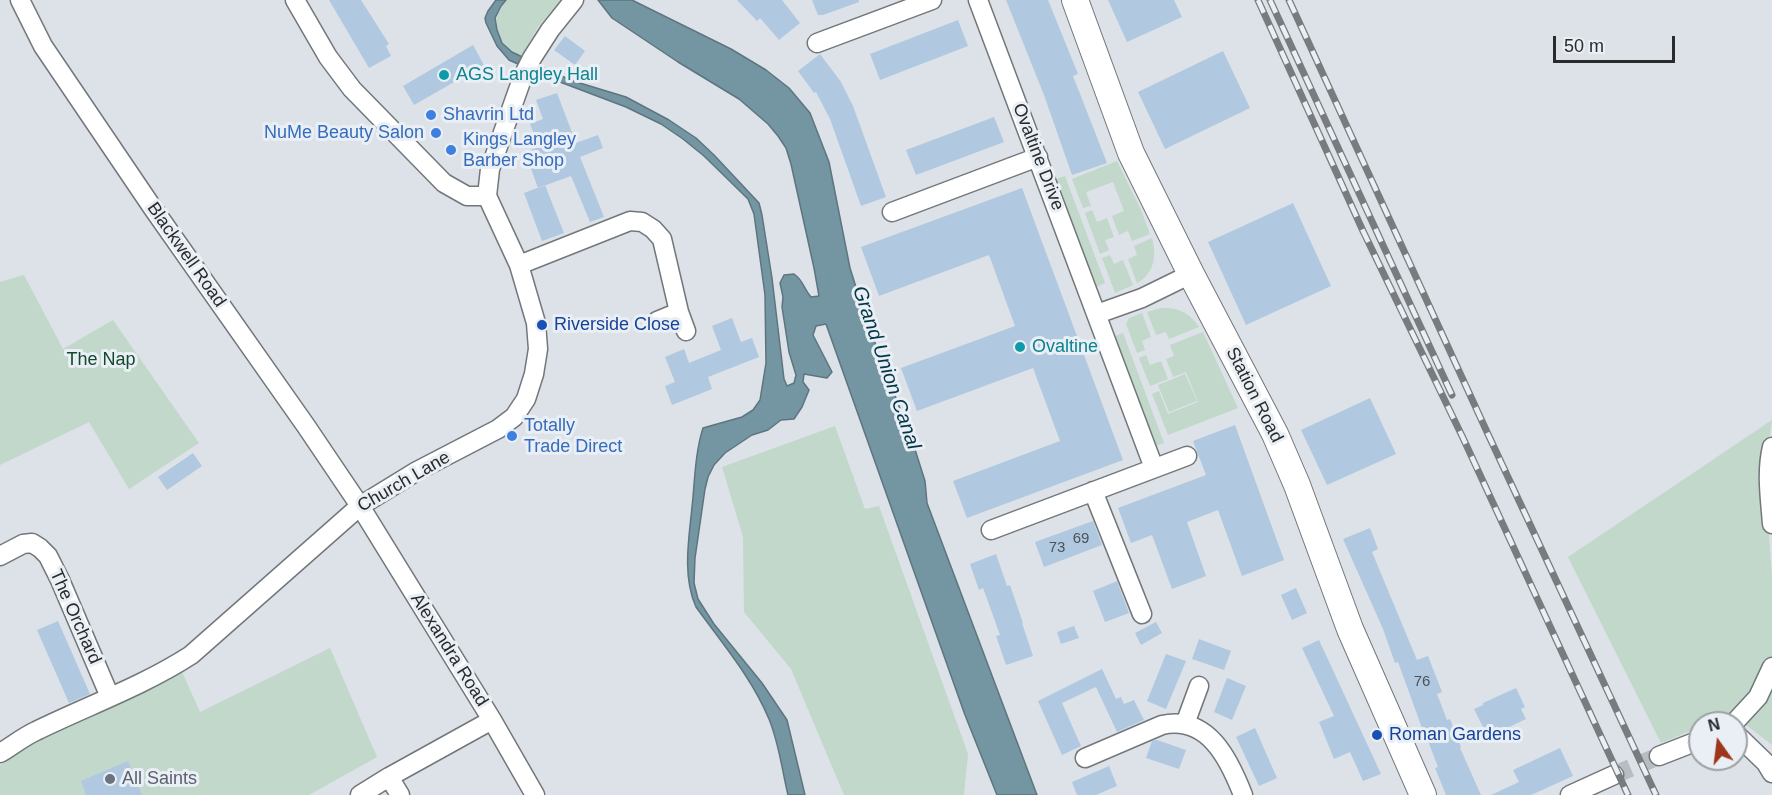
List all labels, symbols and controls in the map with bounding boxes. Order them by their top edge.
scale bar [1556,24,1678,62]
text: 50 m [1564,36,1604,56]
place label: AGS Langley Hall [456,64,598,86]
marker: AGS Langley Hall [437,68,451,82]
street label: Ovaltine Drive [1008,100,1068,214]
place label: Shavrin Ltd [443,104,534,126]
marker: Shavrin Ltd [424,108,438,122]
place label: NuMe Beauty Salon [264,122,424,144]
marker: NuMe Beauty Salon [429,126,443,140]
place label: Kings Langley Barber Shop [463,129,576,172]
marker: Kings Langley Barber Shop [444,143,458,157]
street label: Blackwell Road [142,198,230,312]
water label: Grand Union Canal [847,283,925,453]
place label: Riverside Close [554,314,680,336]
marker: Riverside Close [535,318,549,332]
place label: Ovaltine [1032,336,1098,358]
marker: Ovaltine [1013,340,1027,354]
street label: Station Road [1221,344,1287,446]
park label: The Nap [66,349,136,371]
place label: Totally Trade Direct [524,415,622,458]
marker: Totally Trade Direct [505,429,519,443]
street label: Church Lane [354,447,454,517]
house number: 69 [1073,530,1089,548]
house number: 73 [1049,539,1065,557]
street label: The Orchard [45,566,105,668]
street label: Alexandra Road [406,590,492,710]
house number: 76 [1414,673,1430,691]
north arrow [1688,711,1748,771]
text: N [1706,715,1722,735]
place label: Roman Gardens [1389,724,1521,746]
marker: Roman Gardens [1370,728,1384,742]
place label: All Saints [122,768,197,790]
marker: All Saints [103,772,117,786]

